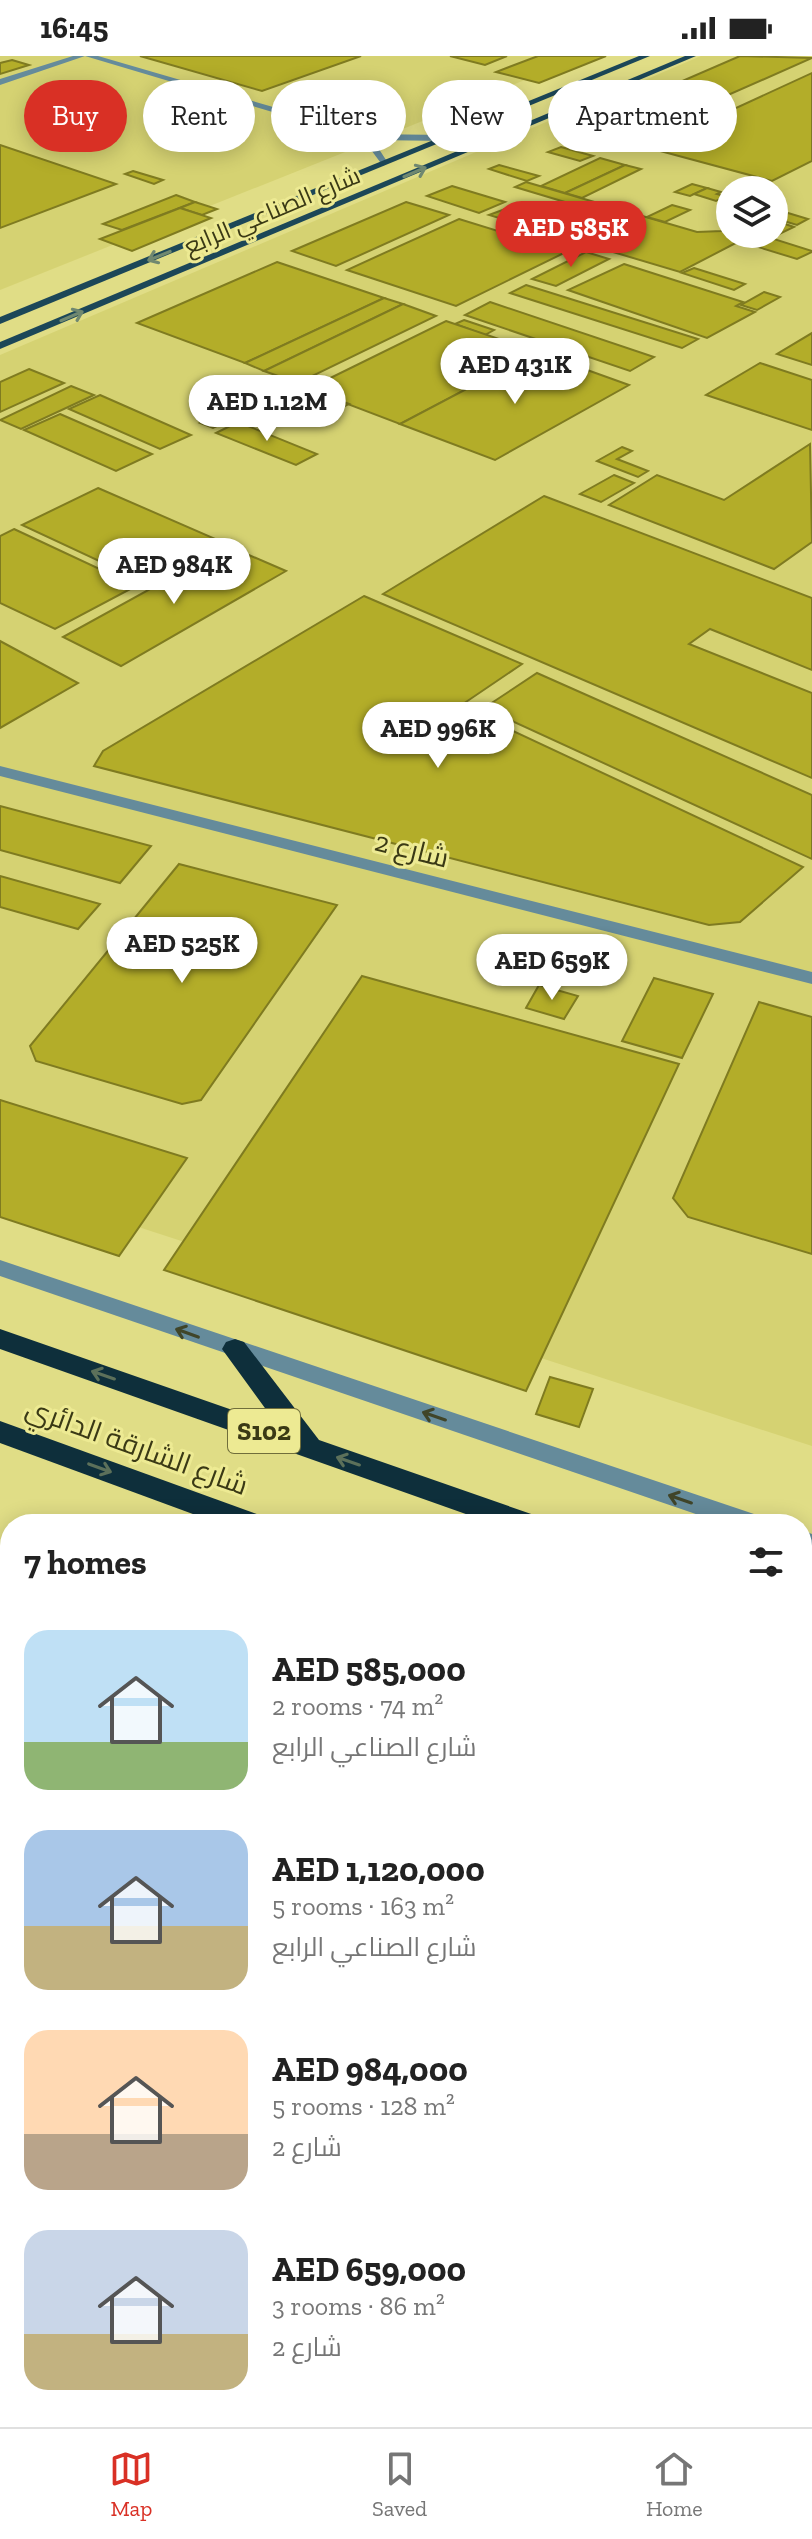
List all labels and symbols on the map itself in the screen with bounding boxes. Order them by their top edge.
street label: شارع الصناعي الرابع [179,160,366,265]
one-way arrow [402,164,427,179]
pin: AED 585K [488,201,654,269]
one-way arrow [147,250,172,264]
one-way arrow [59,307,84,322]
pin: AED 431K [432,338,598,406]
pin: AED 1.12M [175,375,359,443]
pin: AED 984K [91,538,257,606]
pin: AED 996K [355,702,521,770]
street label: شارع 2 [371,824,452,877]
pin: AED 525K [99,917,265,985]
pin: AED 659K [469,934,635,1002]
one-way arrow [175,1324,200,1339]
one-way arrow [91,1367,116,1382]
street label: شارع الشارقة الدائري [20,1391,252,1507]
one-way arrow [421,1408,446,1423]
road number: S102 [228,1409,300,1453]
one-way arrow [336,1453,361,1467]
one-way arrow [87,1462,112,1477]
one-way arrow [668,1491,693,1506]

